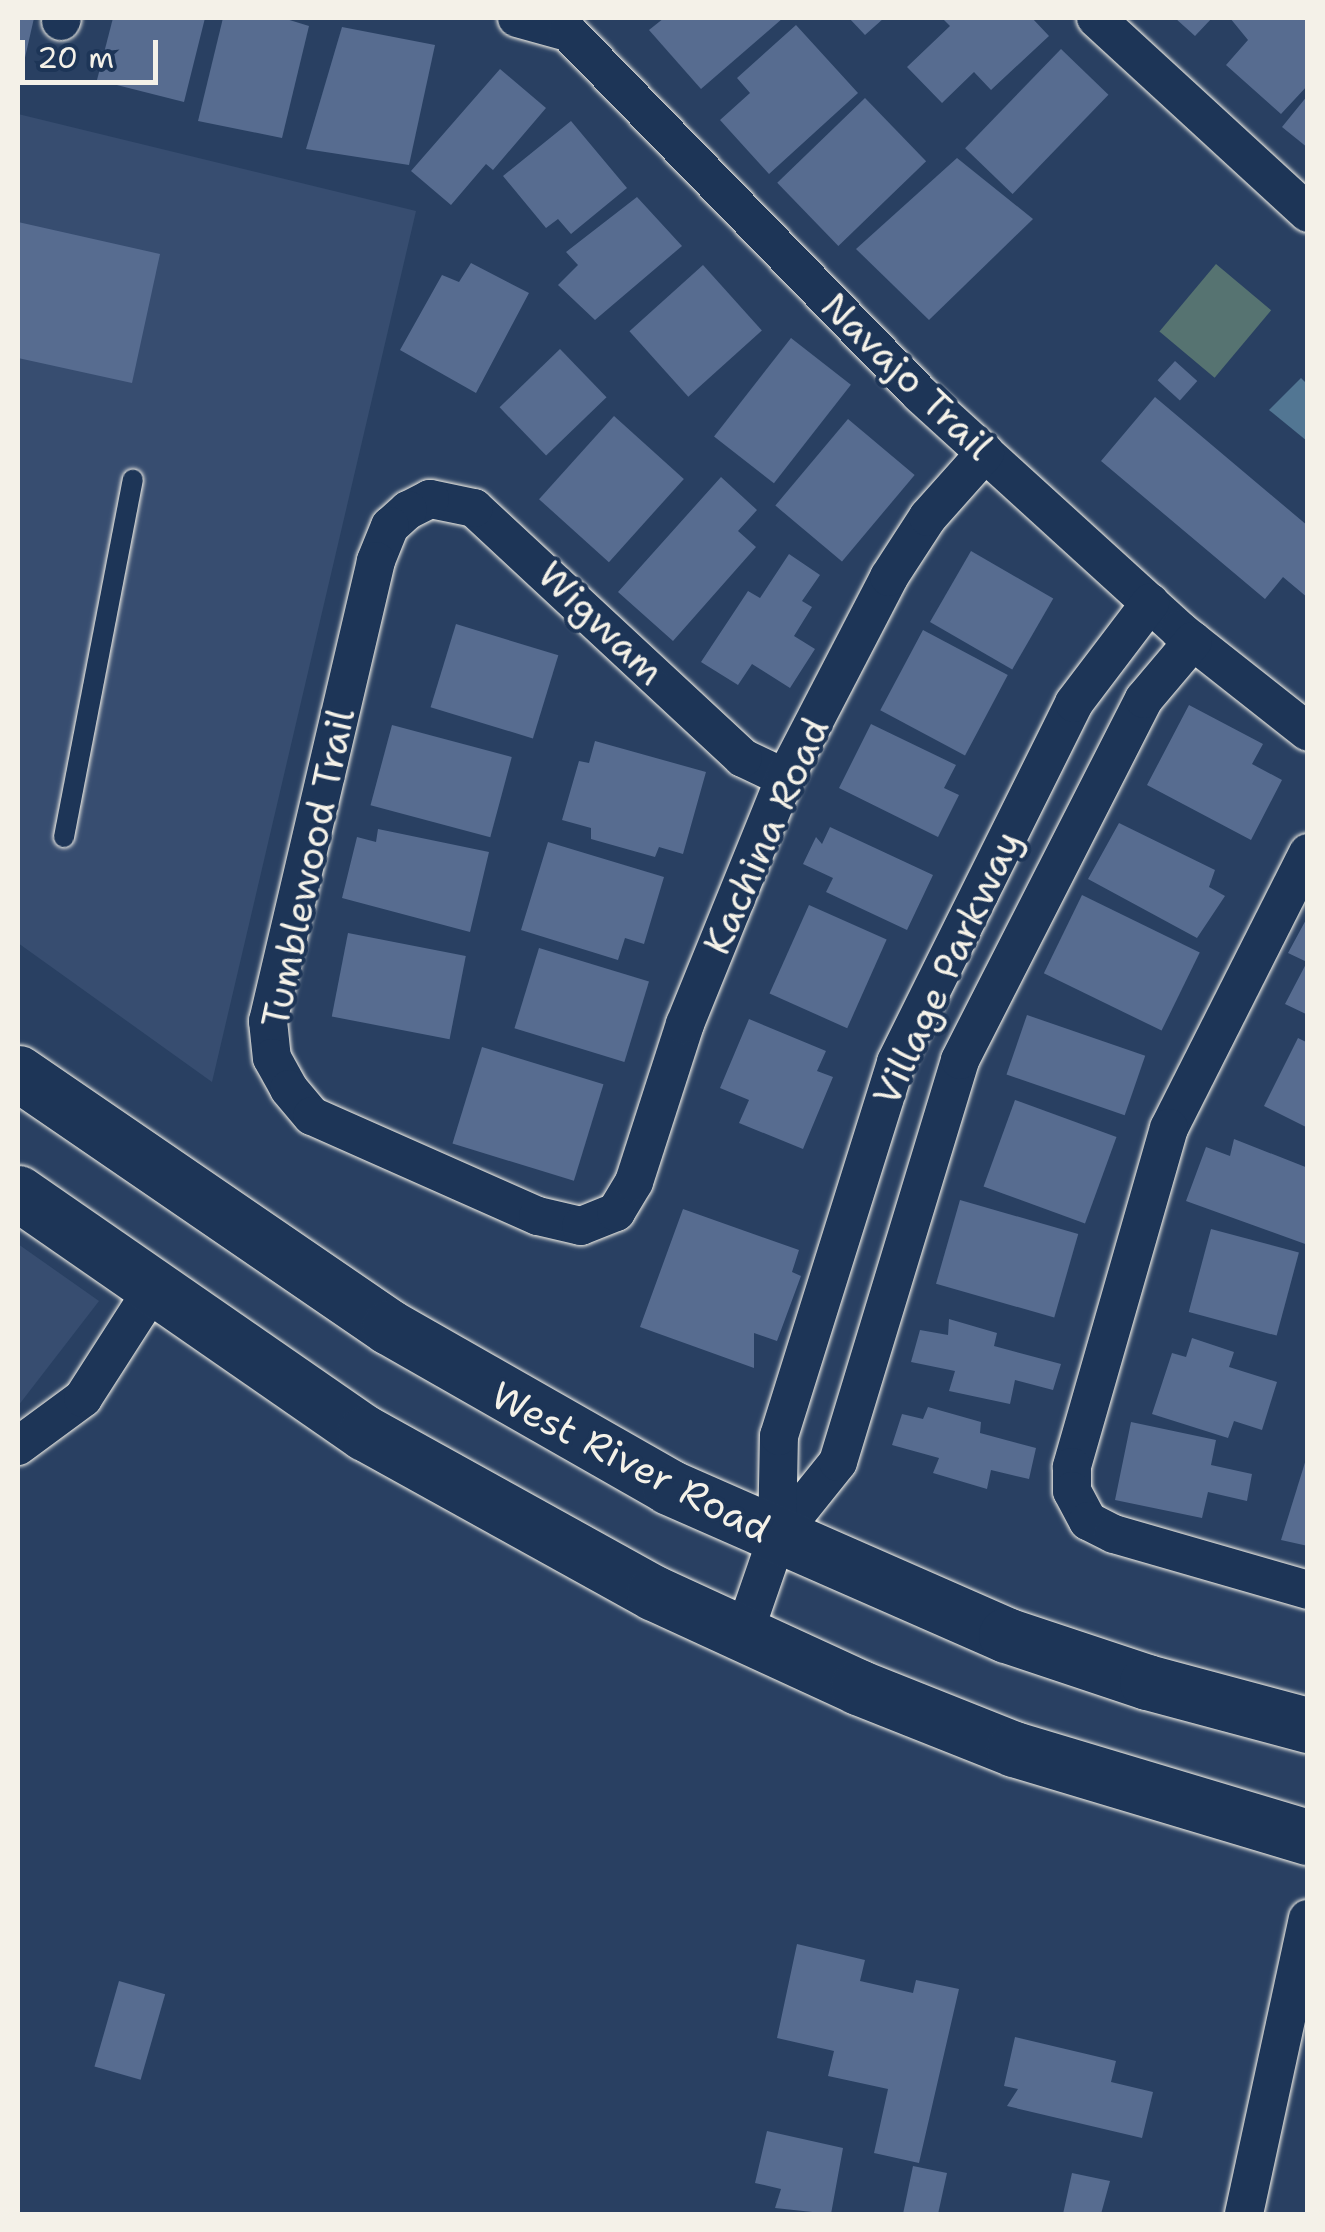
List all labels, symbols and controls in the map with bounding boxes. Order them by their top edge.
scale bar [25,20,162,82]
text: 20 m [37,37,114,78]
street label: Navajo Trail [812,283,1002,469]
street label: Wigwam [528,552,674,694]
street label: Tumblewood Trail [252,704,364,1032]
street label: Kachina Road [694,711,838,961]
street label: Village Parkway [863,823,1031,1113]
street label: West River Road [484,1372,778,1552]

